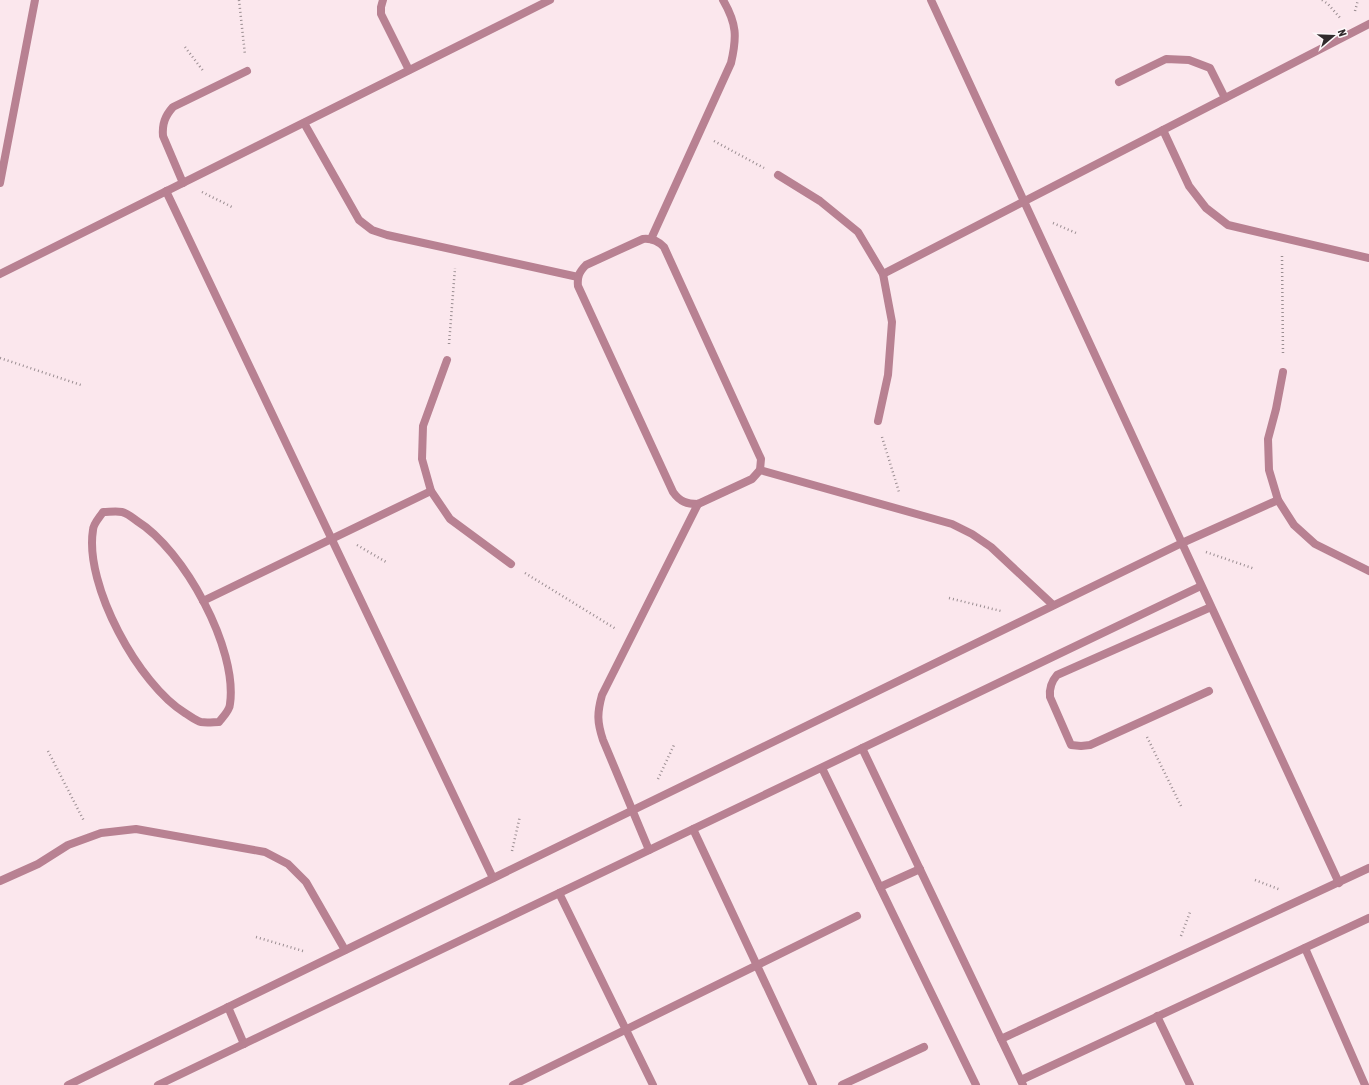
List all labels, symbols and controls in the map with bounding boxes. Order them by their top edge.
north arrow [1313,16,1353,56]
text: N [1336,28,1349,38]

